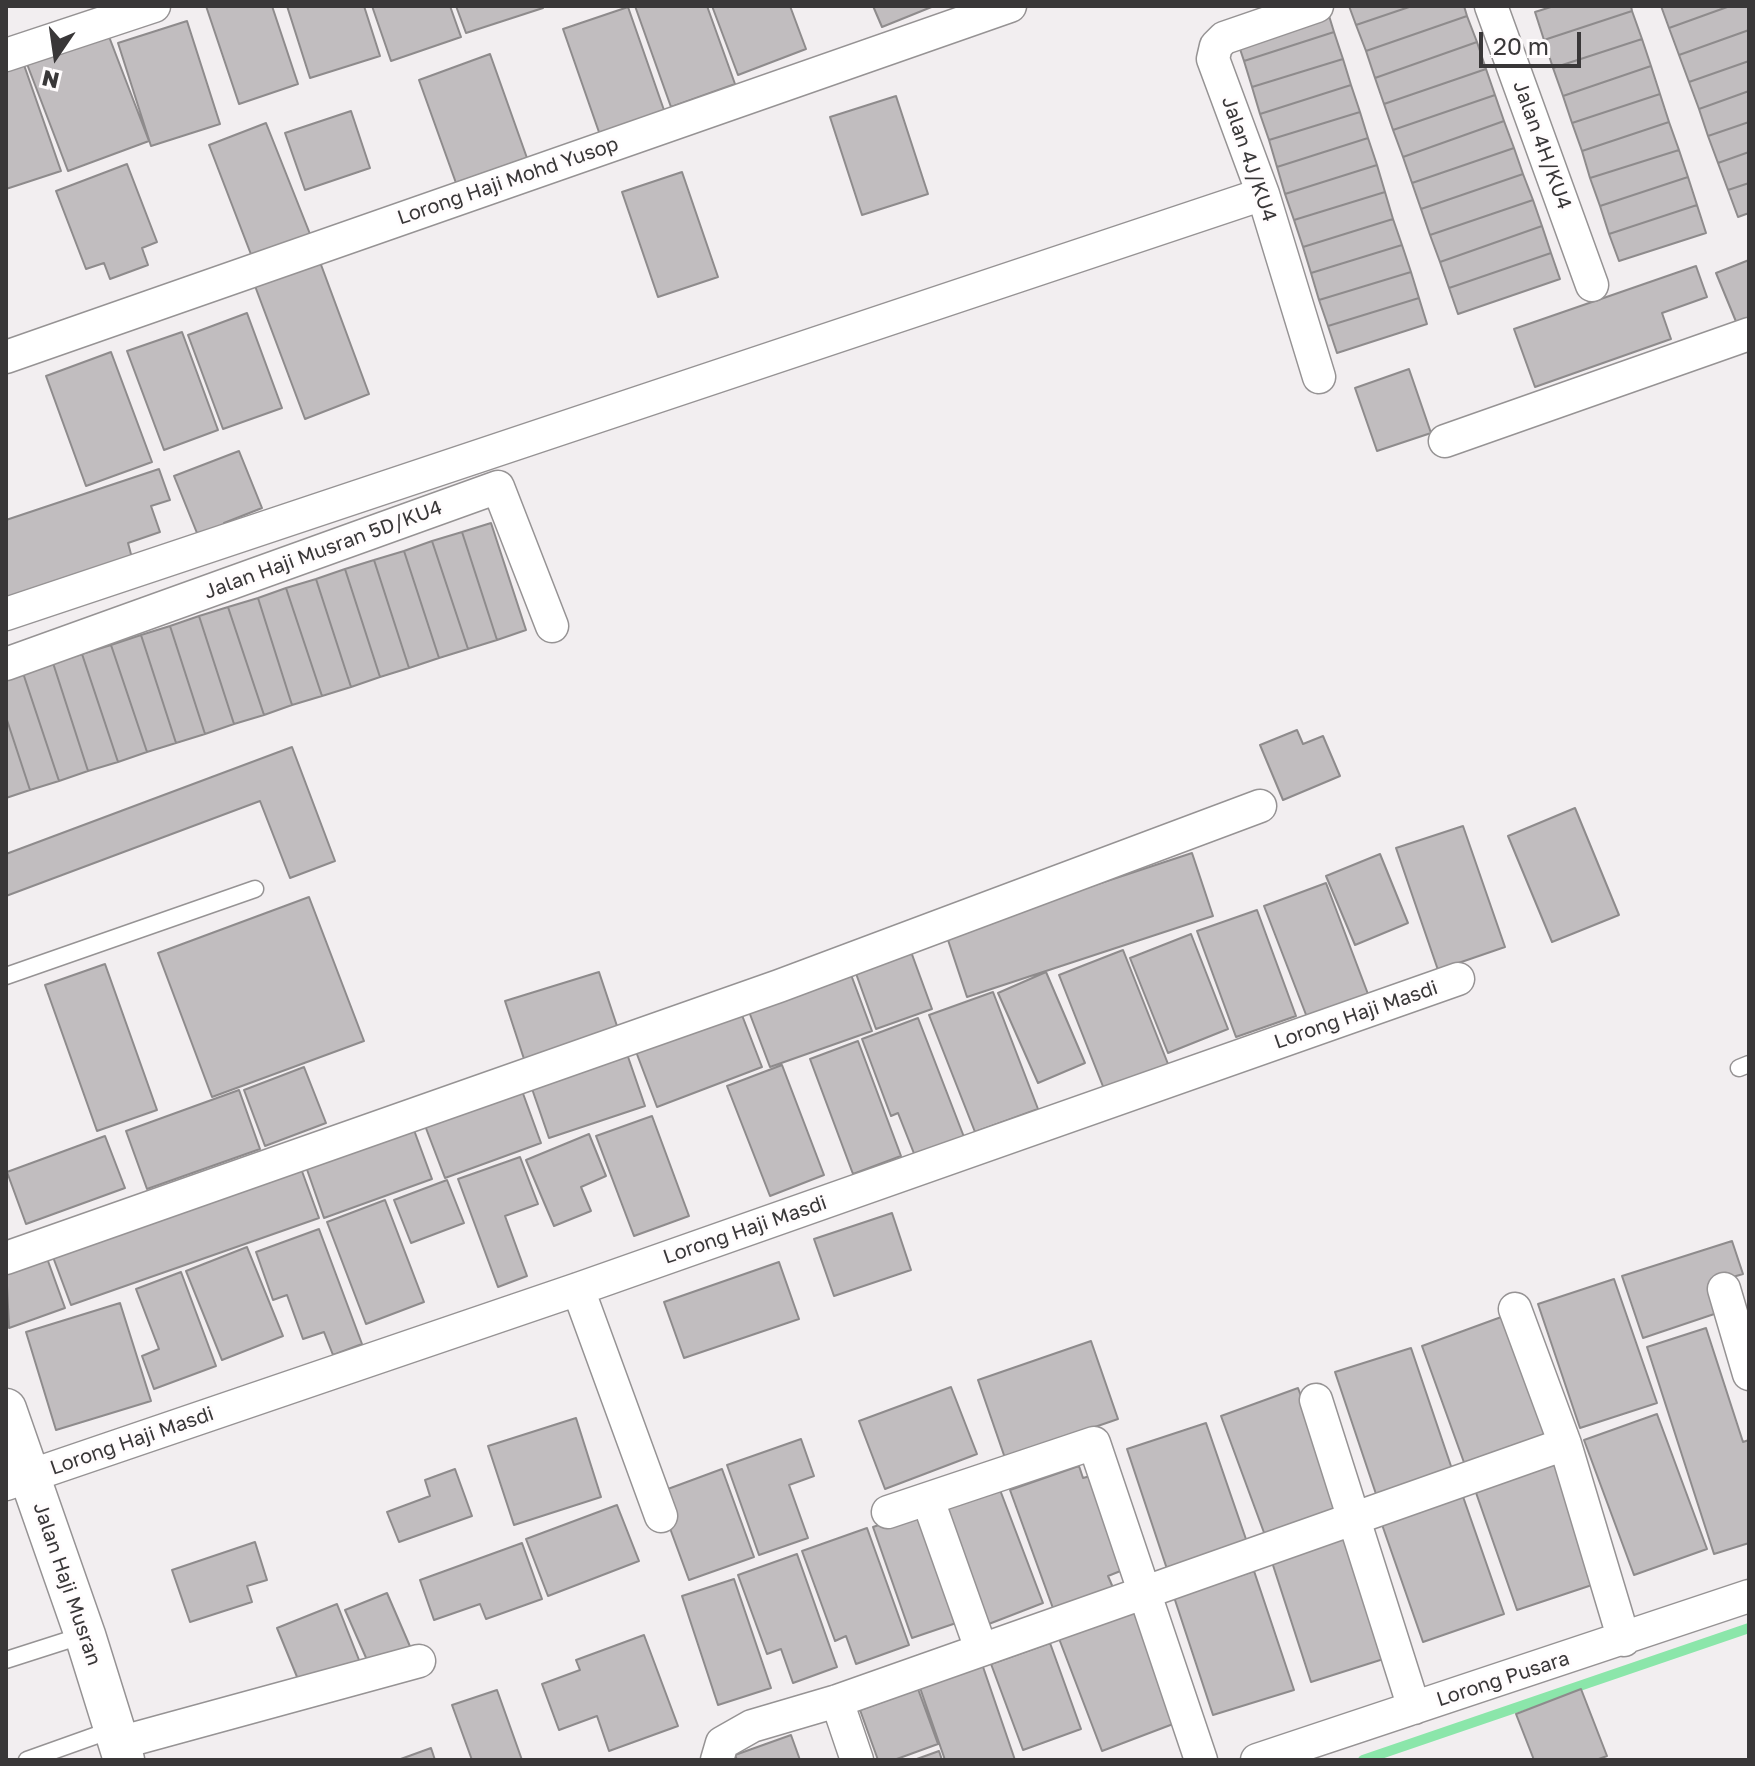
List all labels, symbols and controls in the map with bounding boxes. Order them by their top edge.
north arrow [16,16,96,96]
scale bar [1483,16,1585,66]
text: 20 m [1493,31,1549,60]
text: N [39,65,62,95]
street label: Jalan 4H/KU4 [1508,77,1576,213]
street label: Jalan 4J/KU4 [1216,93,1282,225]
street label: Lorong Haji Mohd Yusop [394,132,622,230]
street label: Jalan Haji Musran 5D/KU4 [201,496,445,604]
street label: Lorong Haji Masdi [1271,976,1441,1054]
street label: Lorong Haji Masdi [660,1191,830,1269]
street label: Lorong Haji Masdi [47,1402,217,1480]
street label: Jalan Haji Musran [28,1499,106,1669]
street label: Lorong Pusara [1433,1646,1573,1712]

